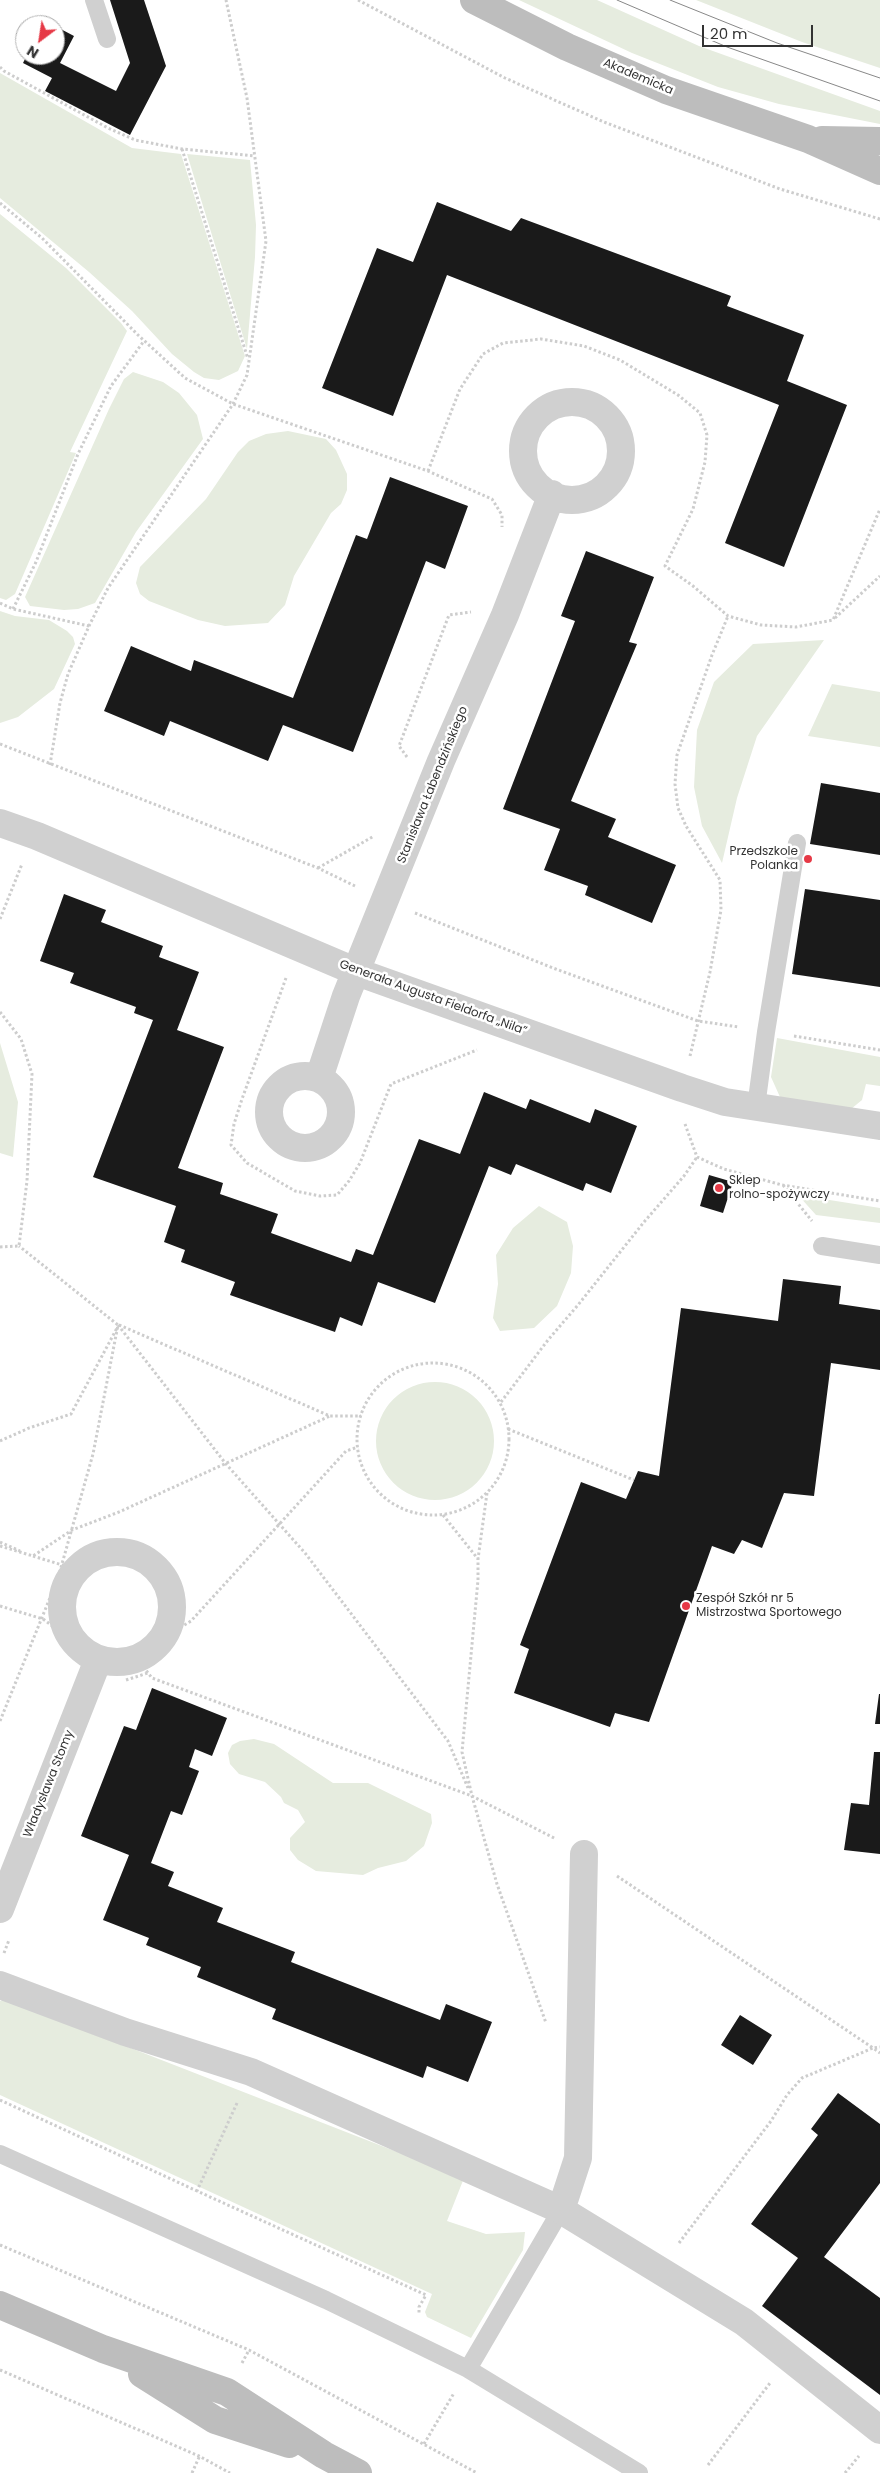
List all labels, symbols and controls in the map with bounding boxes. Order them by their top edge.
north arrow [15,15,65,65]
scale bar [705,15,816,47]
text: 20 m [710,23,748,44]
text: N [23,41,42,63]
street label: Akademicka [601,56,675,98]
street label: Stanisława Łabendzińskiego [395,704,471,866]
place label: Przedszkole Polanka [730,845,798,873]
marker: Przedszkole Polanka [802,853,814,865]
street label: Generała Augusta Fieldorfa „Nila” [337,957,529,1039]
place label: Sklep rolno-spożywczy [729,1174,830,1202]
marker: Sklep rolno-spożywczy [713,1182,725,1194]
place label: Zespół Szkół nr 5 Mistrzostwa Sportowego [696,1592,842,1620]
marker: Zespół Szkół nr 5 Mistrzostwa Sportowego [680,1600,692,1612]
street label: Władysława Stomy [21,1728,77,1840]

